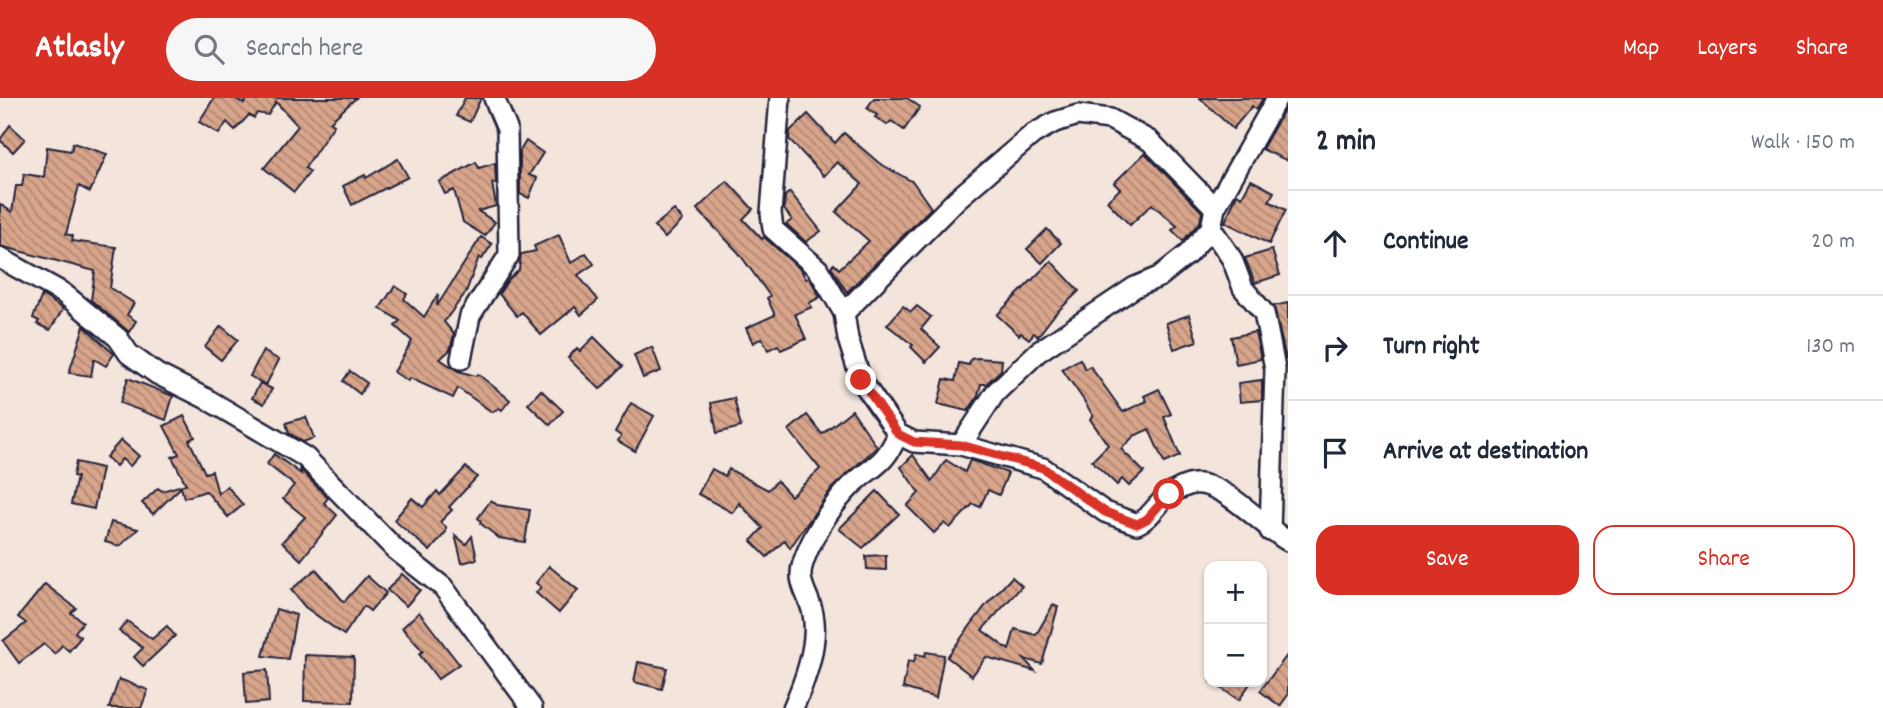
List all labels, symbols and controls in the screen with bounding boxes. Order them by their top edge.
search box [166,18,656,81]
text: Atlasly [35,26,124,73]
icon: search [190,30,228,68]
text: Search here [246,31,363,68]
text: Map [1623,32,1659,66]
text: Layers [1697,32,1758,66]
text: Share [1796,32,1848,66]
text: 2 min [1316,122,1376,165]
text: Walk · 150 m [1751,127,1855,160]
icon: ahead [1316,224,1354,262]
text: Continue [1383,224,1468,261]
text: 20 m [1811,226,1855,259]
icon: right [1316,329,1354,367]
text: Turn right [1383,329,1480,366]
text: 130 m [1806,331,1855,364]
route end [845,364,876,395]
icon: arrive [1316,434,1354,472]
text: Arrive at destination [1383,434,1588,471]
route start [1153,478,1184,509]
button: Save [1316,525,1579,595]
button: Share [1593,525,1855,595]
map controls [1204,561,1267,687]
button: + [1204,561,1267,624]
button: − [1204,624,1267,687]

